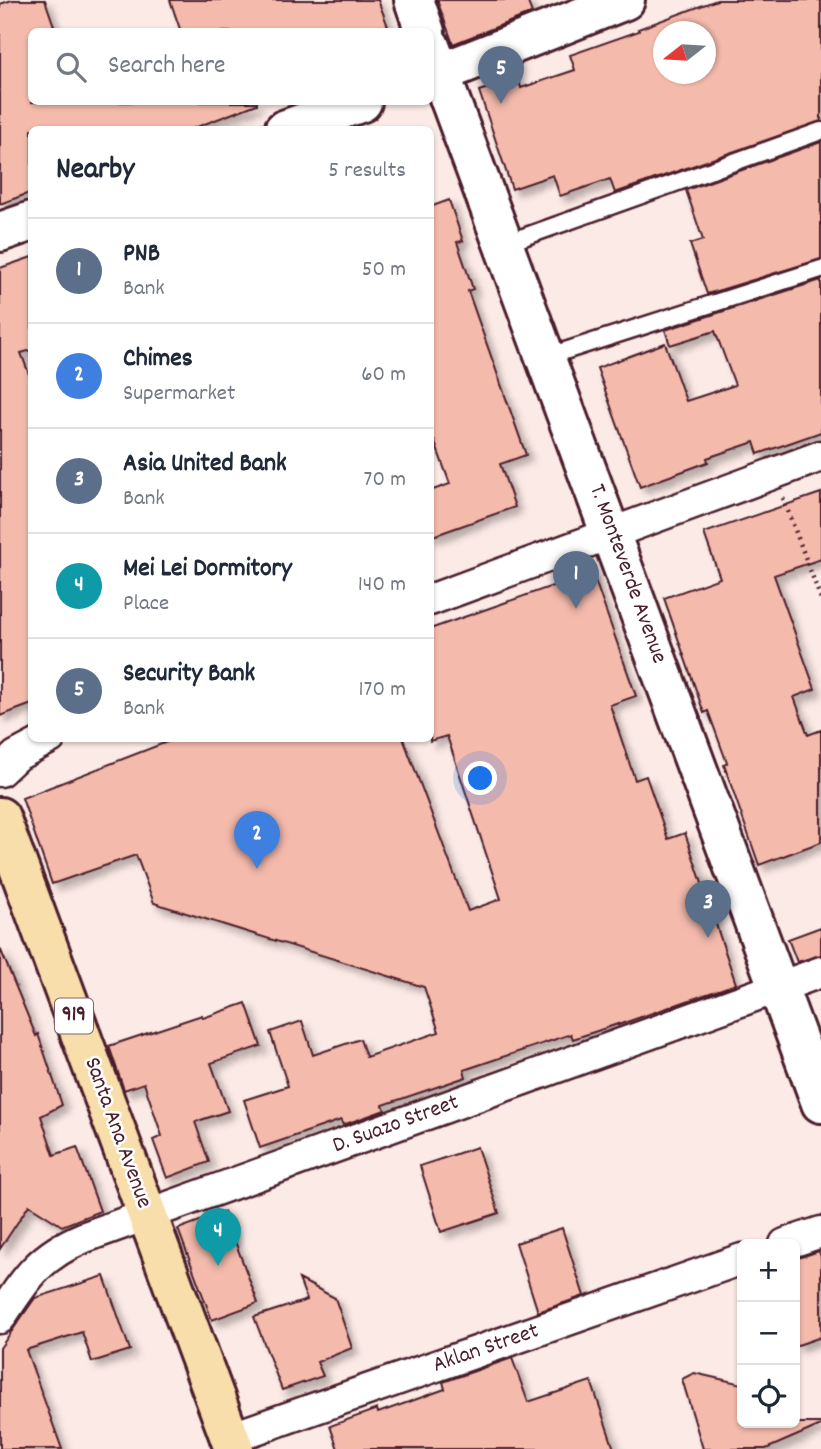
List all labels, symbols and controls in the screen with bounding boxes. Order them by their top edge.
north arrow [653,21,716,84]
search box [28,28,434,105]
pin: 5 [478,46,524,104]
icon: search [52,48,90,86]
text: Search here [108,48,226,85]
text: Nearby [56,150,134,193]
text: 5 results [328,155,406,188]
text: PNB [123,236,160,273]
text: 1 [76,254,82,287]
text: 50 m [362,254,406,287]
text: Bank [123,273,165,306]
text: Chimes [123,341,193,378]
text: 2 [74,359,84,392]
text: 60 m [361,359,406,392]
text: Supermarket [123,378,235,411]
text: Asia United Bank [123,446,287,483]
text: 3 [74,464,84,497]
text: 70 m [364,464,406,497]
street label: T. Monteverde Avenue [579,480,675,668]
text: Bank [123,483,165,516]
text: Mei Lei Dormitory [123,551,292,588]
pin: 1 [553,551,599,609]
text: 4 [74,569,84,602]
text: 140 m [358,569,406,602]
text: Place [123,588,169,621]
text: Security Bank [123,656,255,693]
text: 5 [74,674,84,707]
text: 170 m [359,674,406,707]
text: Bank [123,693,165,726]
your location [463,761,497,795]
pin: 2 [234,811,280,869]
pin: 3 [685,880,731,938]
road number: 919 [55,998,93,1034]
street label: Santa Ana Avenue [74,1053,160,1213]
street label: D. Suazo Street [328,1087,464,1163]
pin: 4 [195,1208,241,1266]
map controls [737,1239,800,1428]
button: + [737,1239,800,1302]
button: − [737,1302,800,1365]
street label: Aklan Street [429,1315,543,1383]
button: locate [737,1365,800,1428]

